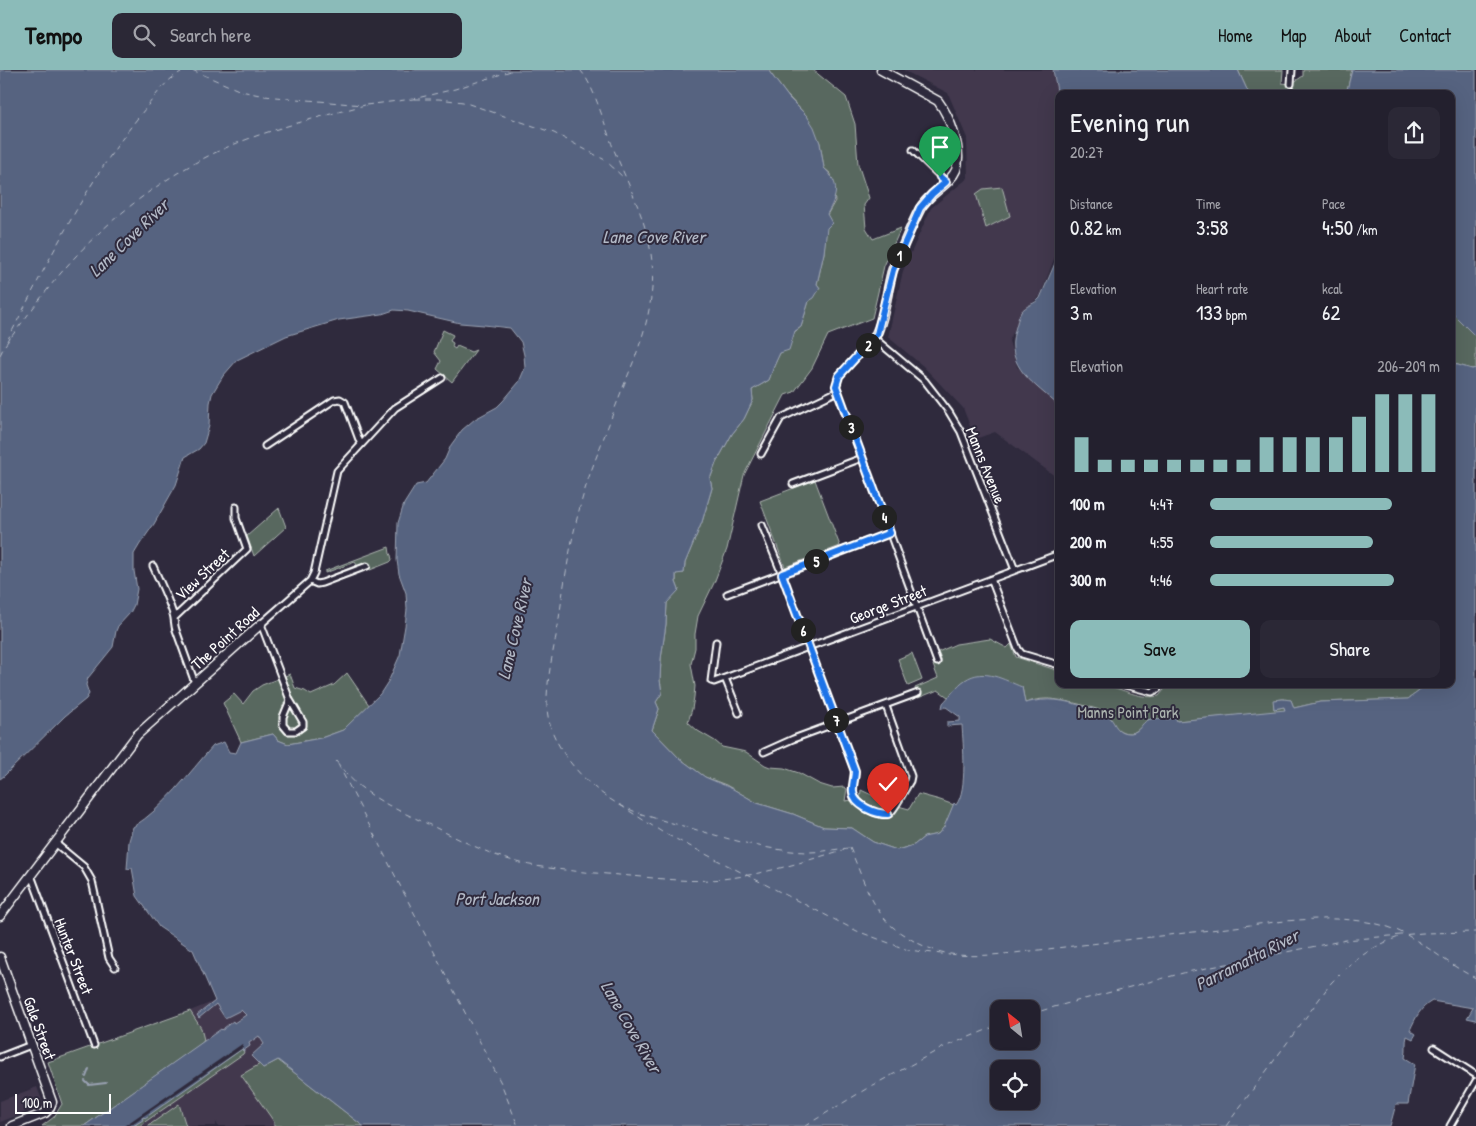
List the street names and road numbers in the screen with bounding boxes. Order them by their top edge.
street label: Manns Avenue [961,423,1012,507]
street label: View Street [170,543,234,605]
street label: George Street [846,579,930,629]
street label: The Point Road [186,602,264,674]
street label: Hunter Street [49,915,99,998]
street label: Gale Street [18,993,62,1063]

